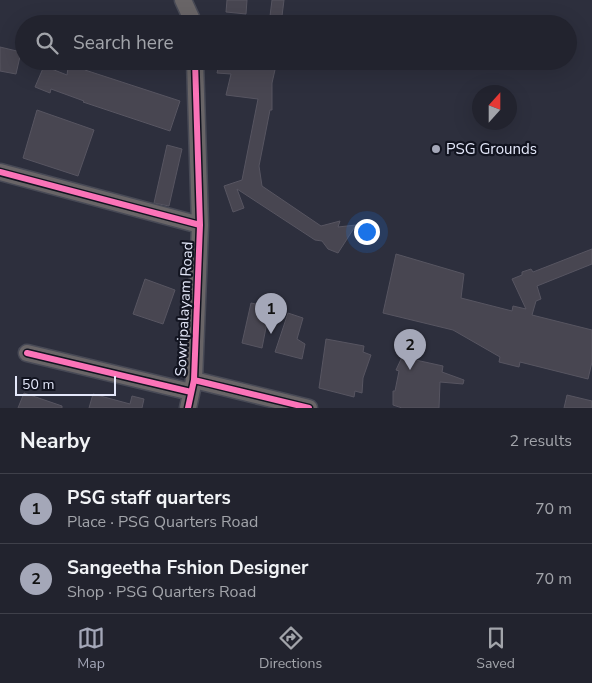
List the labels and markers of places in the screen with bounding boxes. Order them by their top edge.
place label: PSG Grounds [446,139,537,159]
marker: PSG Grounds [430,143,442,155]
pin: 1 [255,293,287,334]
pin: 2 [394,329,426,370]

